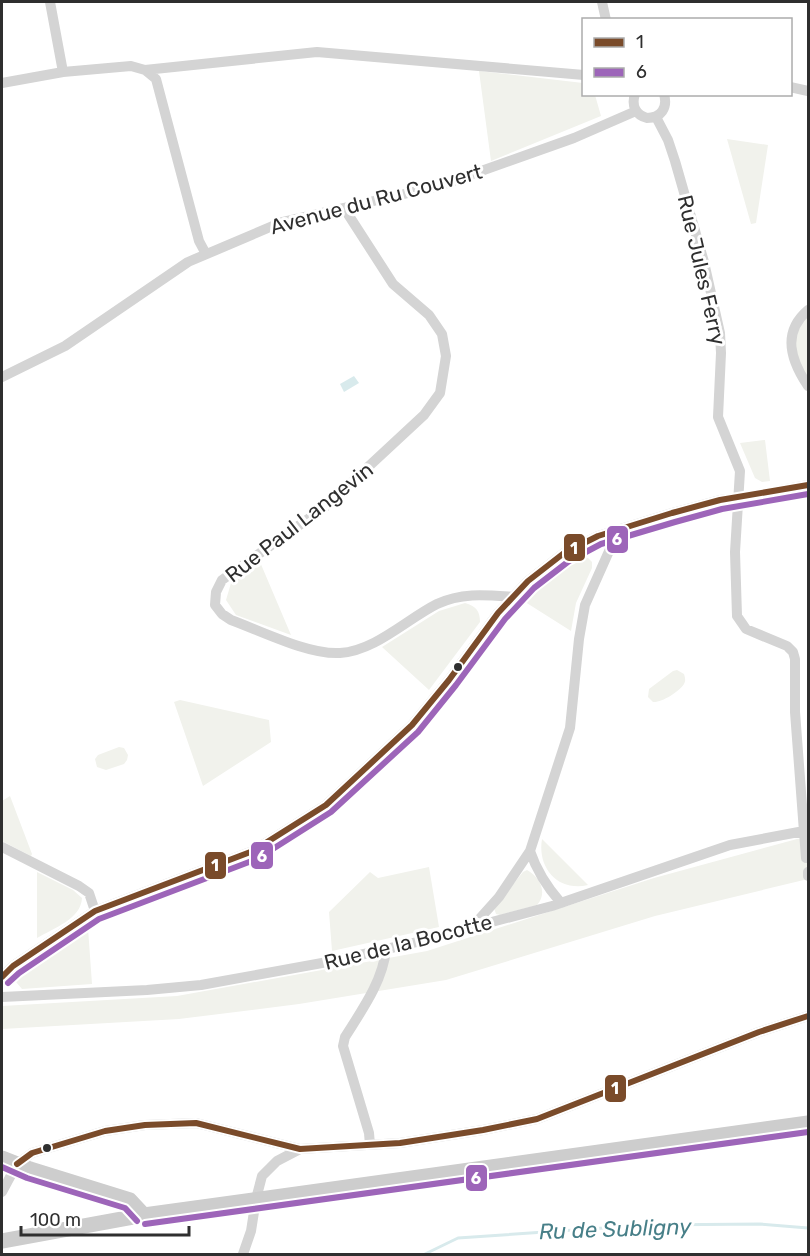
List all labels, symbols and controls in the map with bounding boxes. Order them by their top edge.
legend [582,18,792,96]
text: 1 [636,31,644,53]
text: 6 [636,61,647,83]
street label: Avenue du Ru Couvert [267,159,485,239]
street label: Rue Jules Ferry [673,193,732,348]
street label: Rue Paul Langevin [220,457,378,587]
line badge: 6 [606,525,629,554]
text: 6 [612,530,622,549]
line badge: 1 [563,533,586,562]
text: 1 [570,539,578,558]
unlabelled marker [452,661,464,673]
line badge: 6 [250,841,274,870]
text: 6 [257,847,267,866]
line badge: 1 [204,851,227,880]
text: 1 [211,856,219,875]
street label: Rue de la Bocotte [321,909,495,975]
line badge: 1 [604,1074,627,1103]
text: 1 [611,1079,619,1098]
unlabelled marker [41,1142,53,1154]
line badge: 6 [465,1164,488,1192]
text: 6 [471,1169,481,1188]
scale bar [21,1199,189,1237]
text: 100 m [30,1209,81,1231]
water label: Ru de Subligny [538,1213,693,1245]

